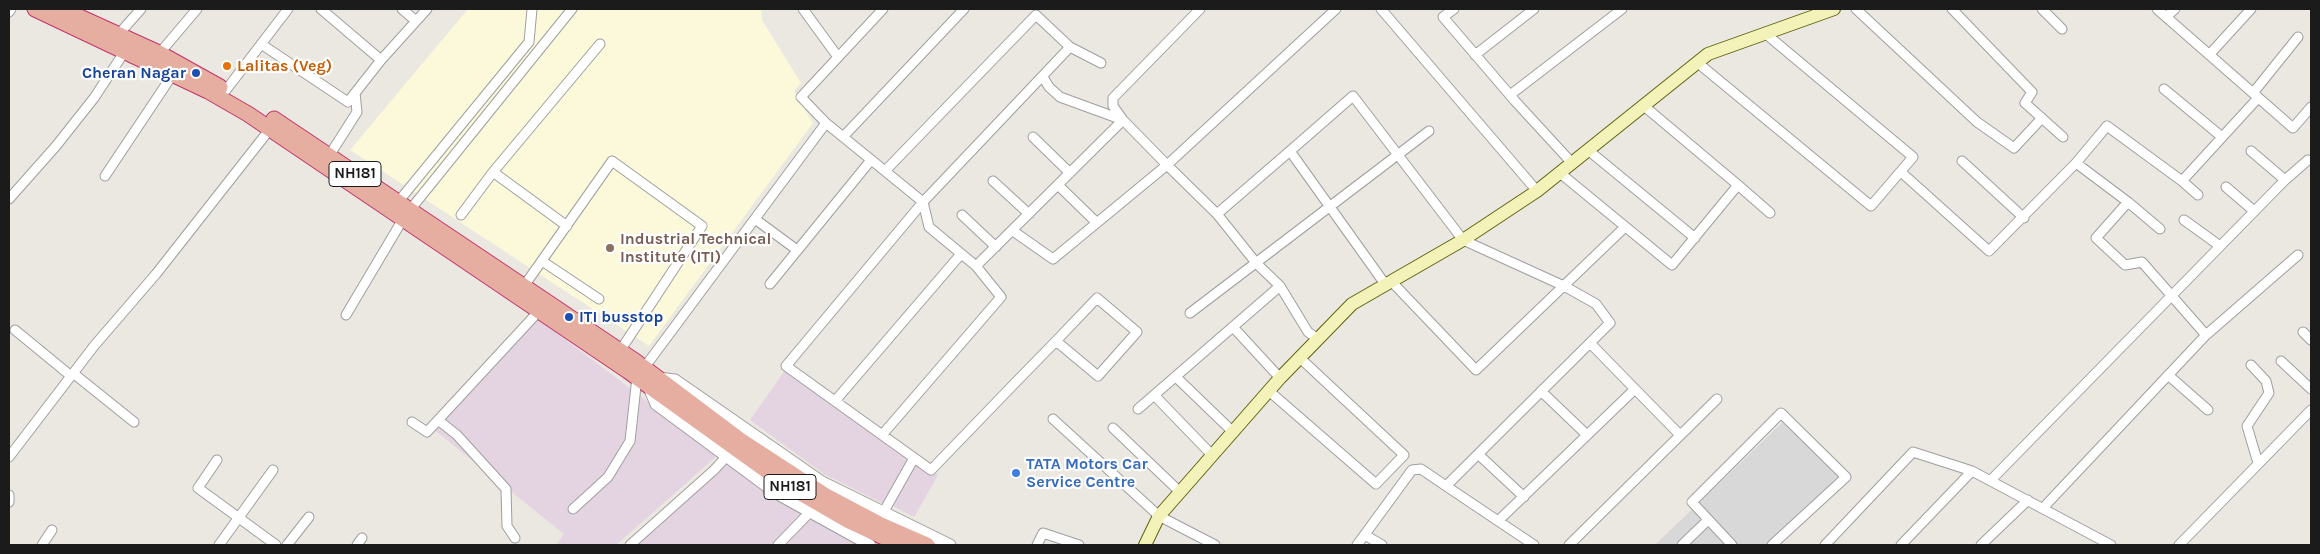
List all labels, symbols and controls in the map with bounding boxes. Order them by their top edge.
place label: Lalitas (Veg) [237,56,332,76]
marker: Lalitas (Veg) [221,60,233,72]
place label: Cheran Nagar [82,63,186,83]
marker: Cheran Nagar [190,67,202,79]
road number: NH181 [329,162,381,186]
place label: Industrial Technical Institute (ITI) [620,229,771,267]
marker: Industrial Technical Institute (ITI) [604,242,616,254]
place label: ITI busstop [579,307,663,327]
marker: ITI busstop [563,311,575,323]
place label: TATA Motors Car Service Centre [1026,454,1148,492]
marker: TATA Motors Car Service Centre [1010,467,1022,479]
road number: NH181 [764,474,816,500]

